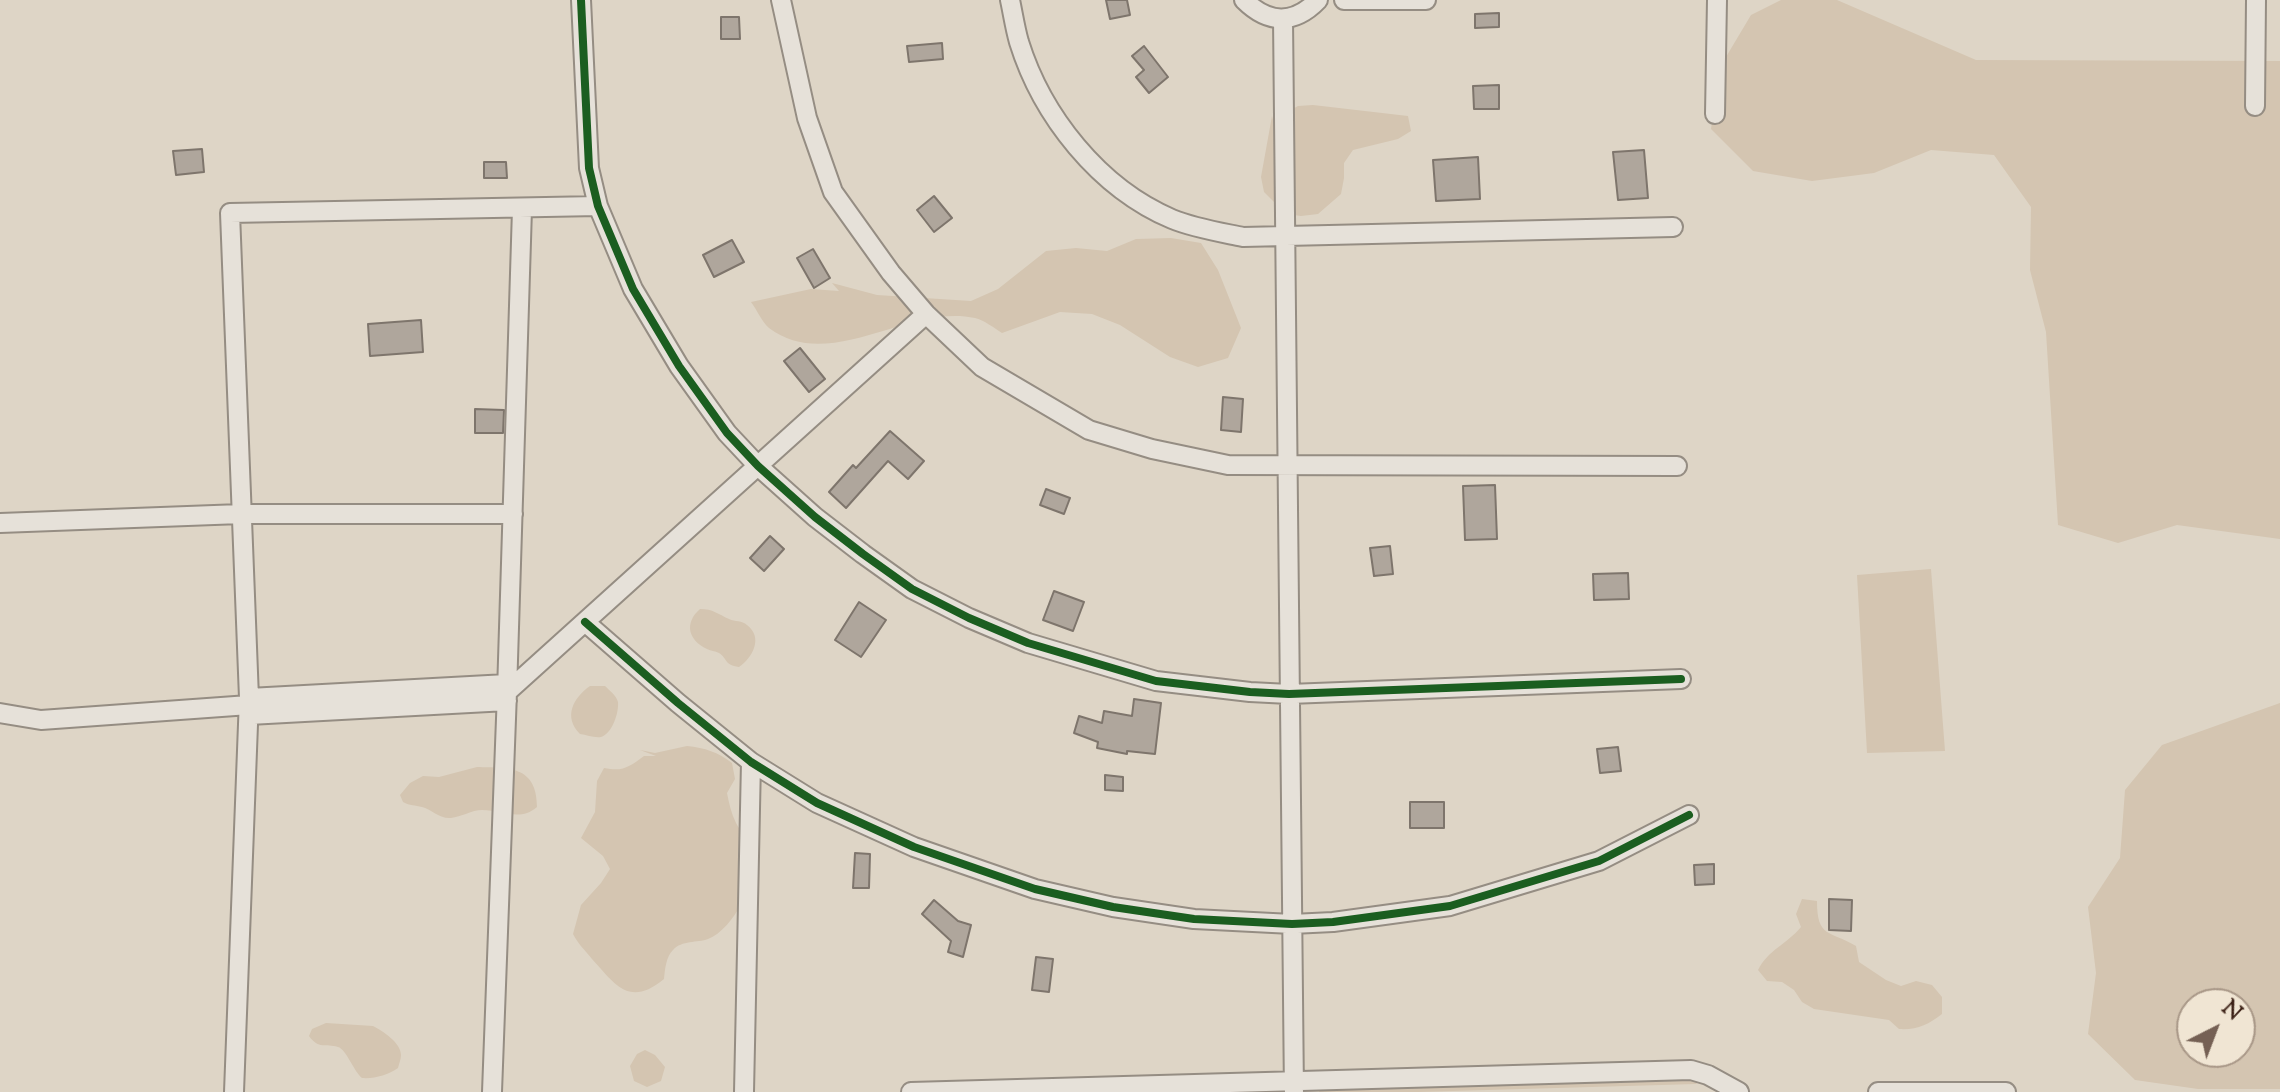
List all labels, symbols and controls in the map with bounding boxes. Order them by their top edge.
north arrow [2176,988,2256,1068]
text: N [2213,994,2248,1029]

